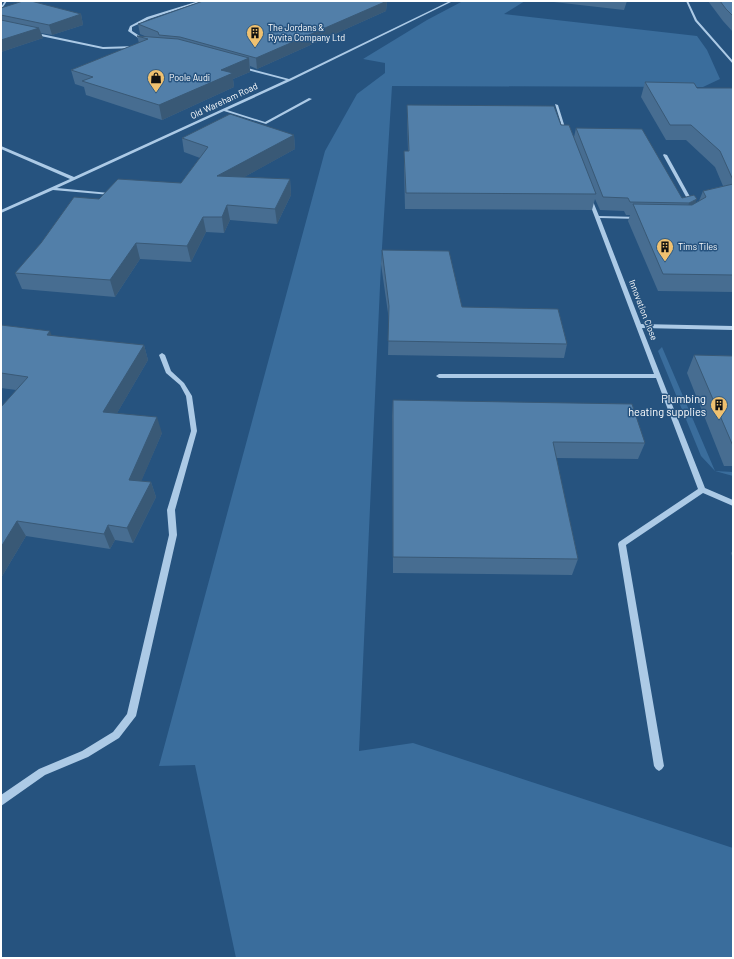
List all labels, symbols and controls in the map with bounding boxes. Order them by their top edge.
place label: The Jordans & Ryvita Company Ltd [268,22,345,43]
building icon: The Jordans & Ryvita Company Ltd [245,23,265,48]
shop icon: Poole Audi [146,68,166,93]
place label: Poole Audi [169,72,210,83]
street label: Old Wareham Road [188,80,259,121]
building icon: Tims Tiles [655,237,675,262]
place label: Tims Tiles [678,241,717,252]
street label: Innovation Close [627,278,660,342]
place label: Plumbing heating supplies [628,392,706,418]
building icon: Plumbing heating supplies [709,395,729,420]

